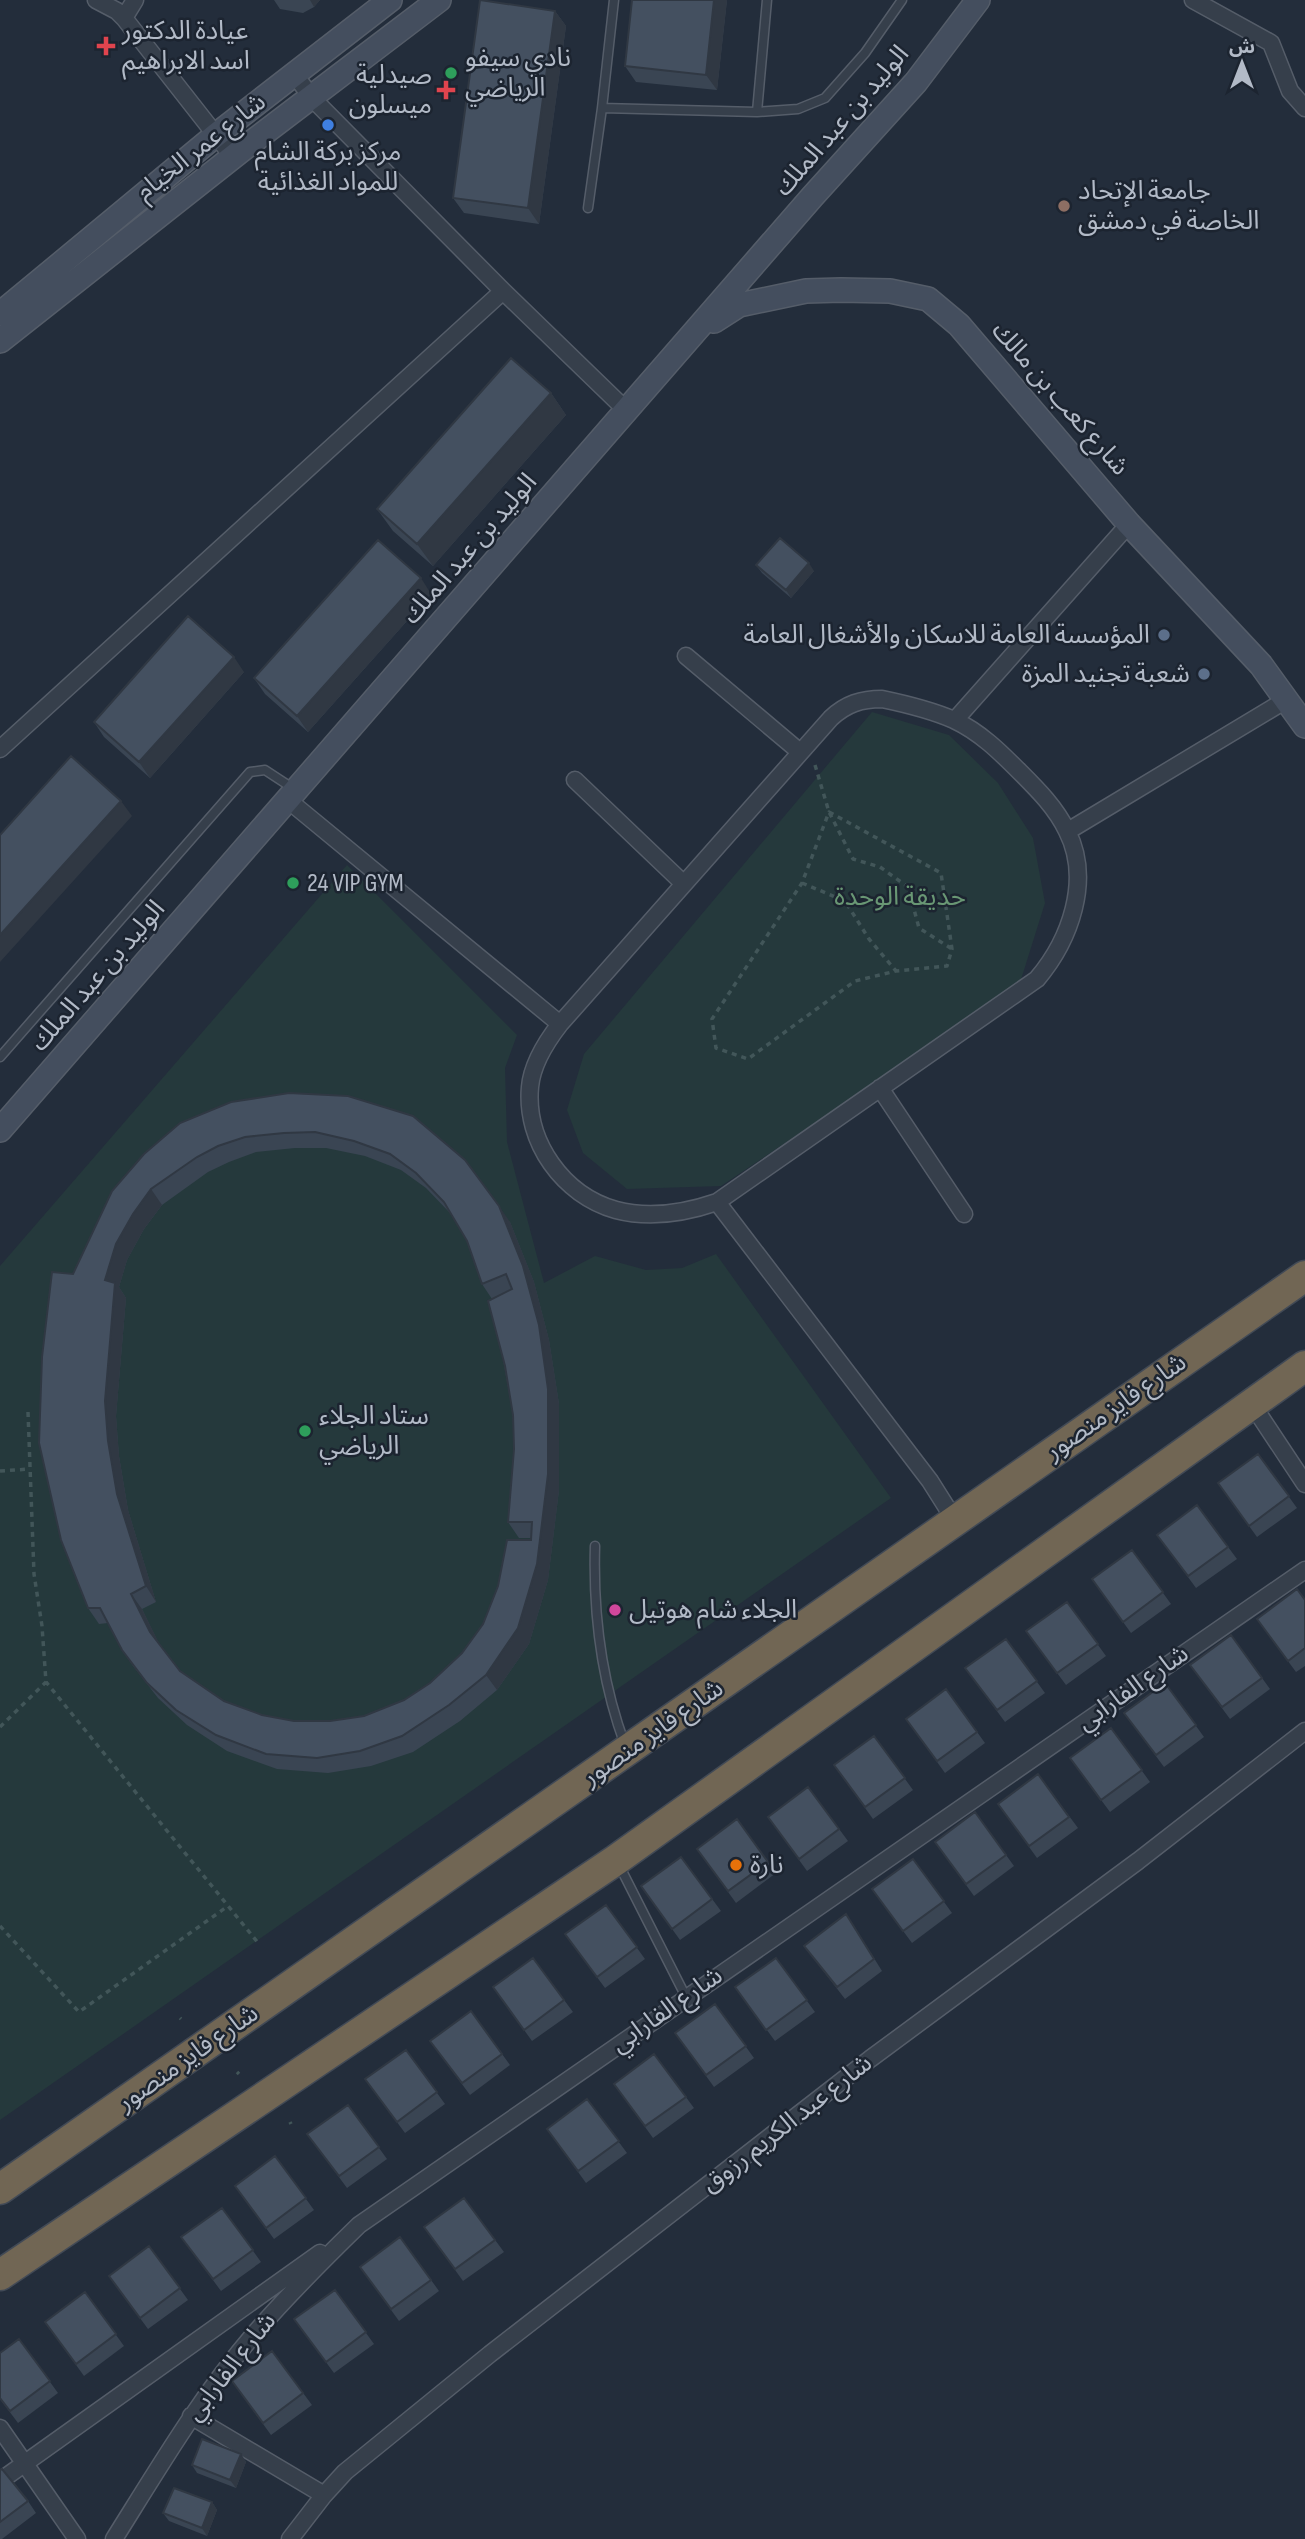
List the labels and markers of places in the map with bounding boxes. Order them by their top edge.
place label: عيادة الدكتور اسد الابراهيم [121,16,250,80]
marker: عيادة الدكتور اسد الابراهيم [96,36,116,56]
place label: نادي سيفو الرياضي [465,43,571,107]
place label: صيدلية ميسلون [349,60,432,121]
marker: نادي سيفو الرياضي [443,65,459,81]
marker: صيدلية ميسلون [438,82,454,98]
marker: مركز بركة الشام للمواد الغذائية [320,117,336,133]
place label: مركز بركة الشام للمواد الغذائية [255,137,401,198]
place label: جامعة الإتحاد الخاصة في دمشق [1078,176,1259,240]
marker: جامعة الإتحاد الخاصة في دمشق [1056,198,1072,214]
place label: المؤسسة العامة للاسكان والأشغال العامة [744,620,1150,651]
marker: المؤسسة العامة للاسكان والأشغال العامة [1156,627,1172,643]
place label: شعبة تجنيد المزة [1022,659,1190,690]
marker: شعبة تجنيد المزة [1196,666,1212,682]
place label: 24 VIP GYM [307,868,404,899]
marker: 24 VIP GYM [285,875,301,891]
place label: ستاد الجلاء الرياضي [319,1401,429,1465]
marker: ستاد الجلاء الرياضي [297,1423,313,1439]
place label: الجلاء شام هوتيل [629,1595,797,1629]
marker: الجلاء شام هوتيل [607,1602,623,1618]
place label: نارة [750,1850,784,1881]
marker: نارة [728,1857,744,1873]

